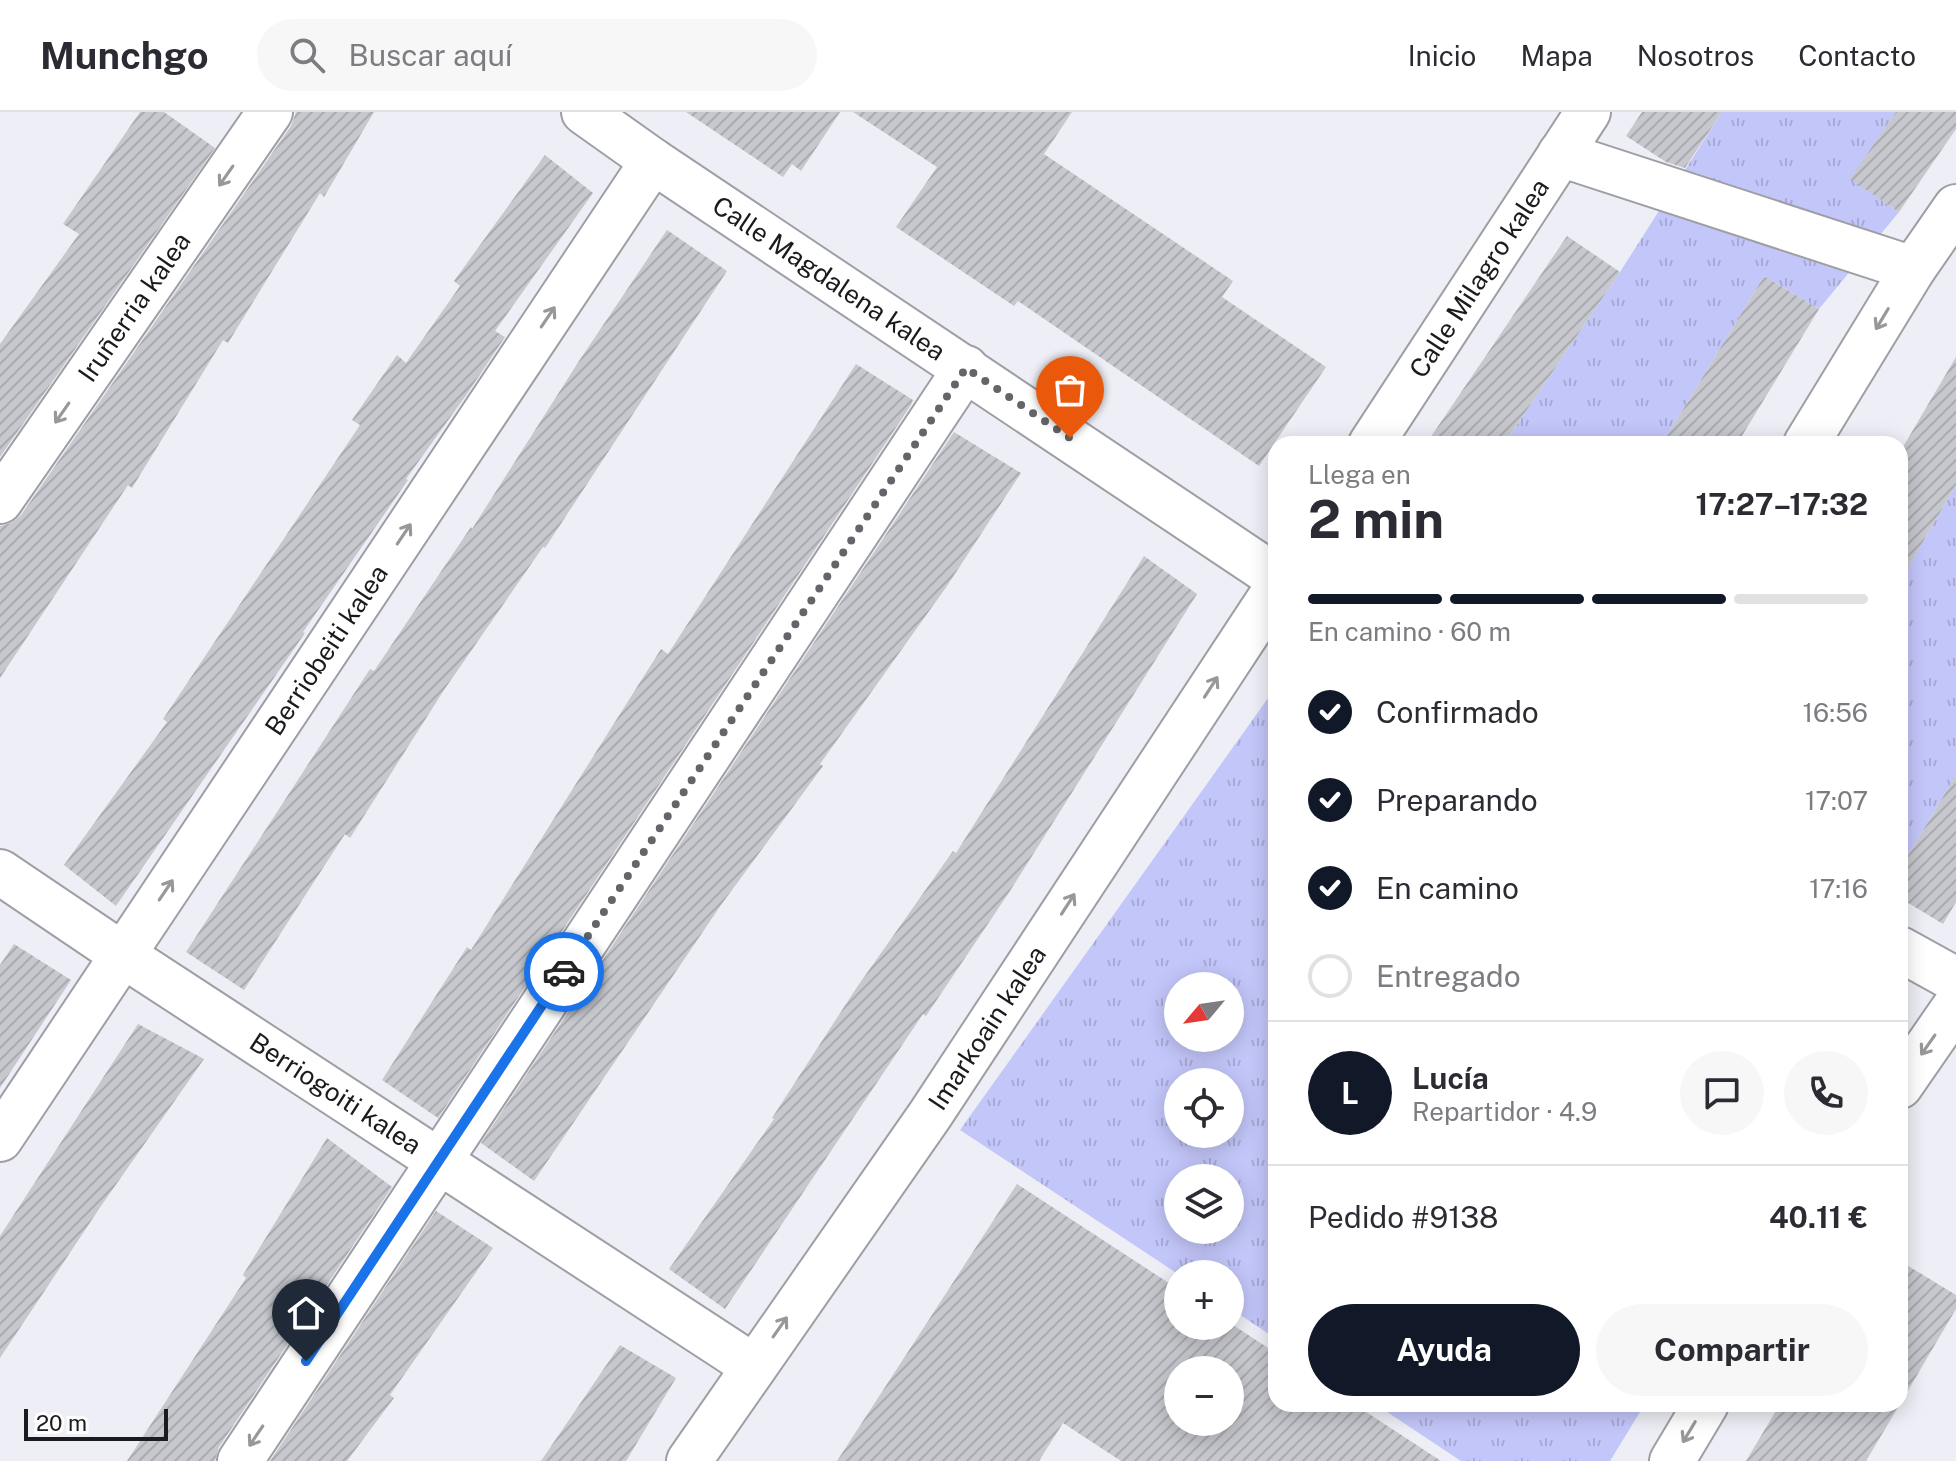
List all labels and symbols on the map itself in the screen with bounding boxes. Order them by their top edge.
one-way arrow [218,165,234,187]
street label: Calle Milagro kalea [1403,173,1555,383]
street label: Calle Magdalena kalea [707,189,951,367]
street label: Iruñerria kalea [72,226,197,388]
one-way arrow [540,307,556,329]
one-way arrow [1874,307,1890,330]
pin [1036,356,1104,438]
one-way arrow [54,401,70,423]
one-way arrow [395,523,412,545]
street label: Berriobeiti kalea [258,559,394,741]
one-way arrow [1202,676,1219,698]
one-way arrow [158,879,174,901]
one-way arrow [1061,893,1077,916]
courier [524,932,604,1012]
street label: Imarkoain kalea [922,940,1052,1115]
north arrow [1164,972,1244,1052]
street label: Berriogoiti kalea [244,1026,427,1160]
one-way arrow [1919,1034,1936,1055]
pin [272,1279,340,1361]
one-way arrow [772,1317,788,1339]
scale bar [24,1405,168,1441]
one-way arrow [1681,1421,1697,1443]
one-way arrow [248,1424,264,1446]

